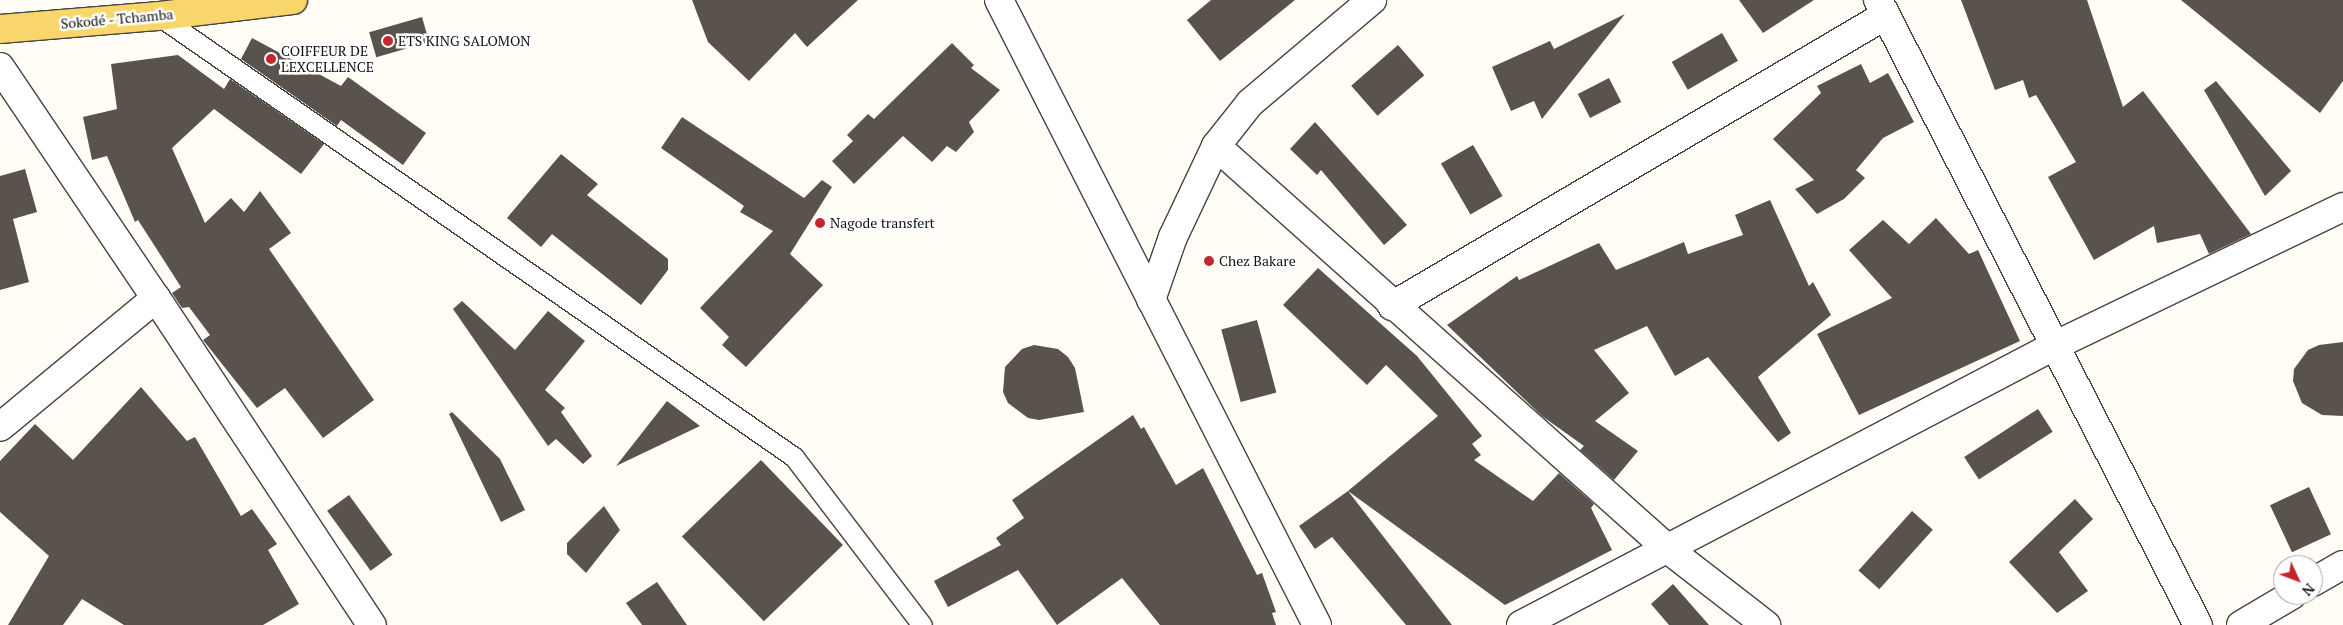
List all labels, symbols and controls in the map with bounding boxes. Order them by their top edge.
street label: Sokodé - Tchamba [59,6,175,32]
place label: ETS KING SALOMON [398,33,530,49]
marker: ETS KING SALOMON [382,35,394,47]
place label: COIFFEUR DE LEXCELLENCE [281,43,374,75]
marker: COIFFEUR DE LEXCELLENCE [265,53,277,65]
place label: Nagode transfert [830,215,935,231]
marker: Nagode transfert [814,217,826,229]
place label: Chez Bakare [1219,253,1296,269]
marker: Chez Bakare [1203,255,1215,267]
north arrow [2273,555,2323,605]
text: N [2298,580,2319,600]

